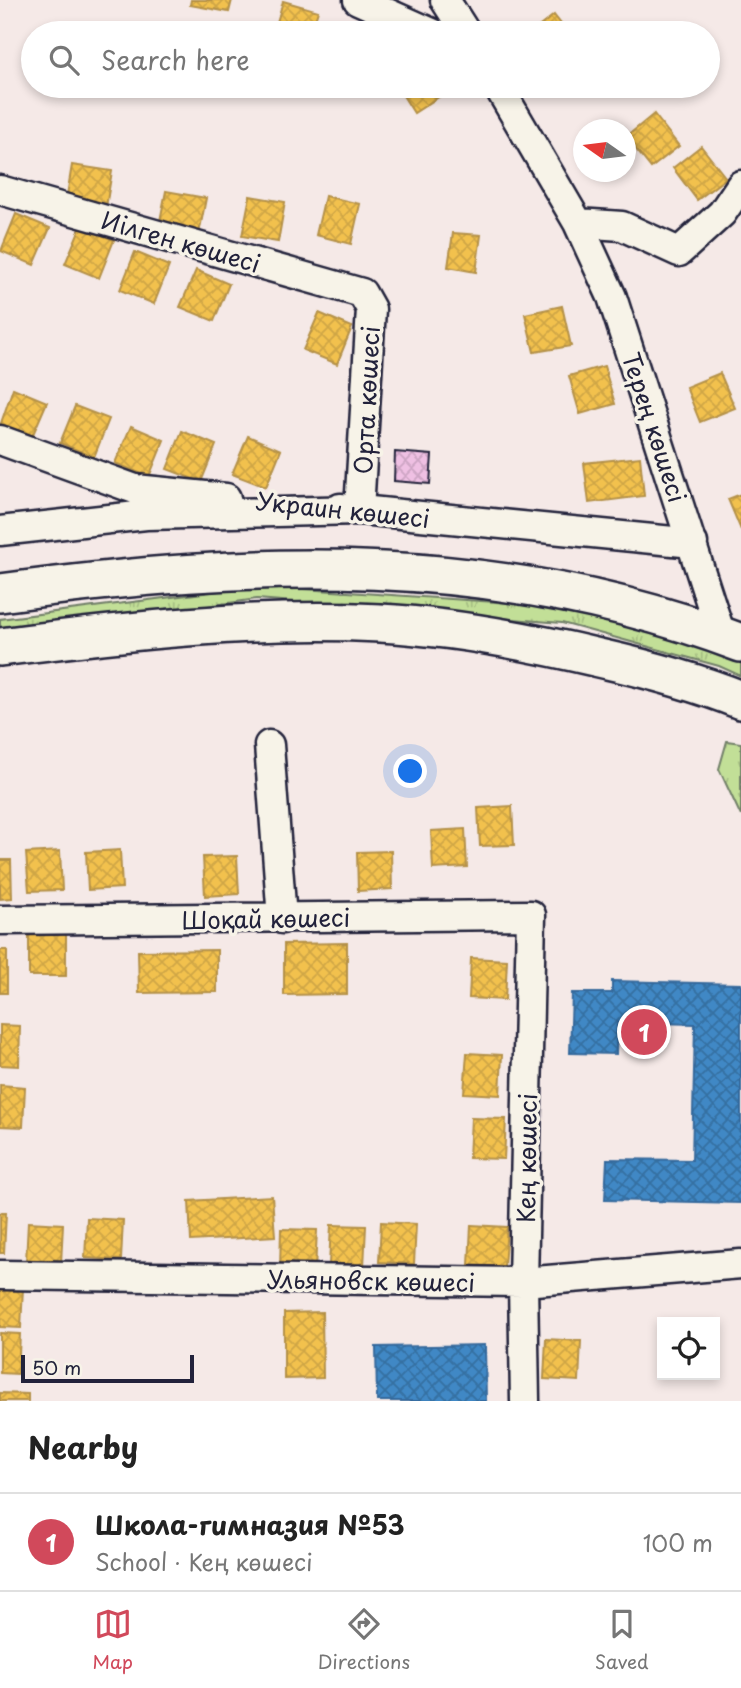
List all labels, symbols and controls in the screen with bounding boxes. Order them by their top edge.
search box [21,21,720,98]
text: Search here [101,40,250,79]
icon: search [45,41,83,79]
north arrow [573,119,636,182]
street label: Иілген көшесі [97,201,265,281]
street label: Орта көшесі [344,325,388,475]
street label: Терең көшесі [614,347,696,507]
street label: Украин көшесі [254,482,432,536]
your location [393,754,427,788]
street label: Шоқай көшесі [181,899,351,937]
pin: 1 [621,1006,667,1058]
street label: Кең көшесі [507,1093,545,1223]
street label: Ульяновск көшесі [267,1260,475,1300]
map controls [657,1317,720,1380]
button: locate [657,1317,720,1380]
scale bar [21,1352,194,1384]
text: 50 m [32,1353,81,1381]
text: Nearby [28,1424,138,1469]
text: Школа-гимназия №53 [95,1505,405,1544]
text: 1 [46,1525,57,1560]
text: 100 m [643,1525,713,1560]
text: School · Кең көшесі [95,1544,313,1579]
tab: Map [92,1605,133,1675]
tab: Directions [318,1605,410,1675]
tab: Saved [595,1605,649,1675]

